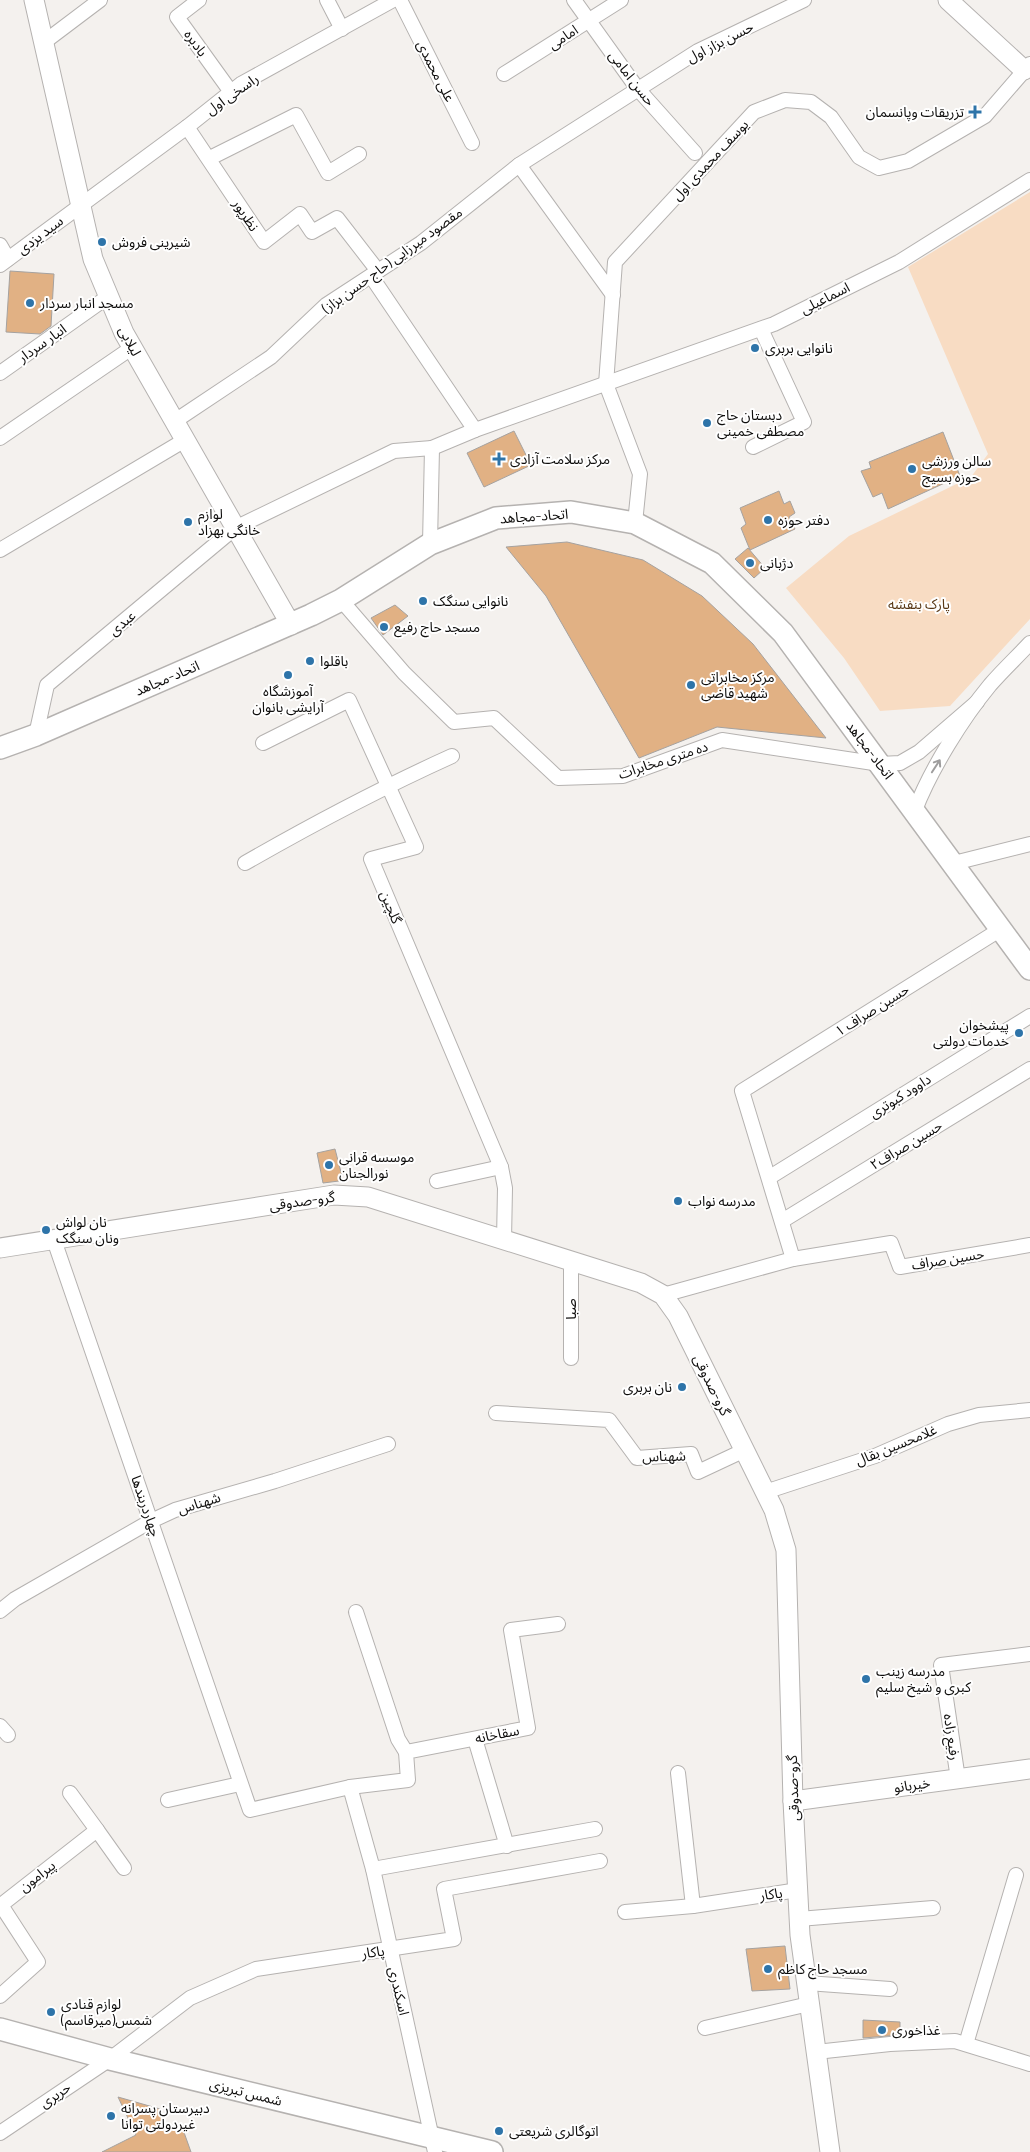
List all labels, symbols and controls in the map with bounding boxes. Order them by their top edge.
street label: حسن بزاز اول [684,17,756,67]
street label: امامی [545,21,581,53]
street label: بادبره [180,26,212,60]
street label: علی محمدی [413,37,459,105]
street label: حسن امامی [605,47,659,109]
street label: راسخی اول [202,69,262,119]
place label: تزریقات وپانسمان [866,103,964,122]
marker: تزریقات وپانسمان [968,105,982,119]
street label: یوسف محمدی اول [668,116,752,204]
street label: نظرپور [228,195,263,235]
street label: مقصود میرزایی (حاج حسن بزاز) [317,203,467,319]
street label: سید یزدی [13,212,67,258]
place label: شیرینی فروش [112,233,190,251]
marker: شیرینی فروش [96,236,108,248]
street label: اسماعیلی [797,278,853,318]
place label: مسجد انبار سردار [39,294,134,312]
marker: مسجد انبار سردار [24,297,36,309]
street label: انبار سردار [13,320,70,367]
street label: لیلابی [115,323,145,359]
place label: نانوایی بربری [765,339,833,357]
marker: نانوایی بربری [749,342,761,354]
place label: دبستان حاج مصطفی خمینی [717,406,804,440]
marker: دبستان حاج مصطفی خمینی [701,417,713,429]
place label: مرکز سلامت آزادی [510,450,610,468]
marker: مرکز سلامت آزادی [492,452,506,466]
place label: سالن ورزشی حوزه بسیج [922,452,991,488]
marker: سالن ورزشی حوزه بسیج [906,463,918,475]
place label: لوازم خانگی بهزاد [198,505,260,539]
street label: اتحاد-مجاهد [499,505,569,526]
place label: دفتر حوزه [778,511,830,529]
marker: دفتر حوزه [762,514,774,526]
marker: لوازم خانگی بهزاد [182,516,194,528]
place label: دژبانی [760,554,794,572]
marker: دژبانی [744,557,756,569]
place label: نانوایی سنگک [433,592,509,610]
marker: نانوایی سنگک [417,595,429,607]
park label: پارک بنفشه [888,595,950,614]
street label: عبدی [105,606,139,640]
place label: مسجد حاج رفیع [394,618,480,638]
marker: مسجد حاج رفیع [378,621,390,633]
place label: باقلوا [320,652,348,670]
marker: باقلوا [304,655,316,667]
street label: اتحاد-مجاهد [132,656,202,699]
place label: مرکز مخابراتی شهید قاضی [701,668,775,702]
marker: آموزشگاه آرایشی بانوان [282,669,294,681]
marker: مرکز مخابراتی شهید قاضی [685,679,697,691]
place label: آموزشگاه آرایشی بانوان [252,682,325,716]
street label: اتحاد-مجاهد [843,717,898,782]
street label: ده متری مخابرات [616,737,710,783]
one-way arrow [930,759,941,773]
street label: گلچین [375,888,406,927]
street label: حسین صراف ۱ [832,980,912,1040]
place label: پیشخوان خدمات دولتی [933,1016,1009,1050]
marker: پیشخوان خدمات دولتی [1013,1027,1025,1039]
street label: داوود کبوتری [866,1070,935,1122]
street label: حسین صراف۲ [867,1116,945,1174]
place label: موسسه قرانی نورالجنان [339,1148,414,1182]
marker: موسسه قرانی نورالجنان [323,1159,335,1171]
street label: گرو-صدوقی [268,1187,336,1215]
place label: مدرسه نواب [688,1192,756,1210]
marker: مدرسه نواب [672,1195,684,1207]
place label: نان لواش ونان سنگک [56,1213,119,1247]
marker: نان لواش ونان سنگک [40,1224,52,1236]
street label: حسین صراف [910,1244,986,1274]
street label: صبا [562,1298,579,1320]
street label: گرو-صدوقی [689,1351,735,1419]
place label: نان بربری [623,1378,672,1396]
marker: نان بربری [676,1381,688,1393]
street label: غلامحسین بقال [853,1420,939,1470]
street label: شهناس [642,1447,686,1465]
street label: چهاردربندها [126,1473,165,1539]
street label: شهناس [175,1488,223,1518]
place label: مدرسه زینب کبری و شیخ سلیم [876,1662,971,1698]
marker: مدرسه زینب کبری و شیخ سلیم [860,1673,872,1685]
street label: رفیع زاده [938,1713,964,1762]
street label: سقاخانه [473,1721,521,1746]
street label: گرو-صدوقی [783,1754,803,1821]
street label: خیربانو [893,1774,931,1796]
street label: پیرامون [15,1856,60,1897]
street label: پاکار [757,1883,784,1906]
street label: پاکار [359,1941,386,1964]
place label: مسجد حاج کاظم [778,1960,868,1980]
marker: مسجد حاج کاظم [762,1963,774,1975]
street label: اسکندری [385,1965,413,2017]
place label: لوازم قنادی شمس(میرقاسم) [60,1995,152,2031]
marker: لوازم قنادی شمس(میرقاسم) [45,2006,57,2018]
place label: غذاخوری [892,2021,940,2039]
marker: غذاخوری [876,2024,888,2036]
street label: شمس تبریزی [208,2074,284,2110]
street label: حریری [36,2078,74,2112]
place label: دبیرستان پسرانه غیردولتی توانا [121,2099,210,2133]
marker: دبیرستان پسرانه غیردولتی توانا [105,2110,117,2122]
place label: اتوگالری شریعتی [509,2122,599,2140]
marker: اتوگالری شریعتی [493,2125,505,2137]

